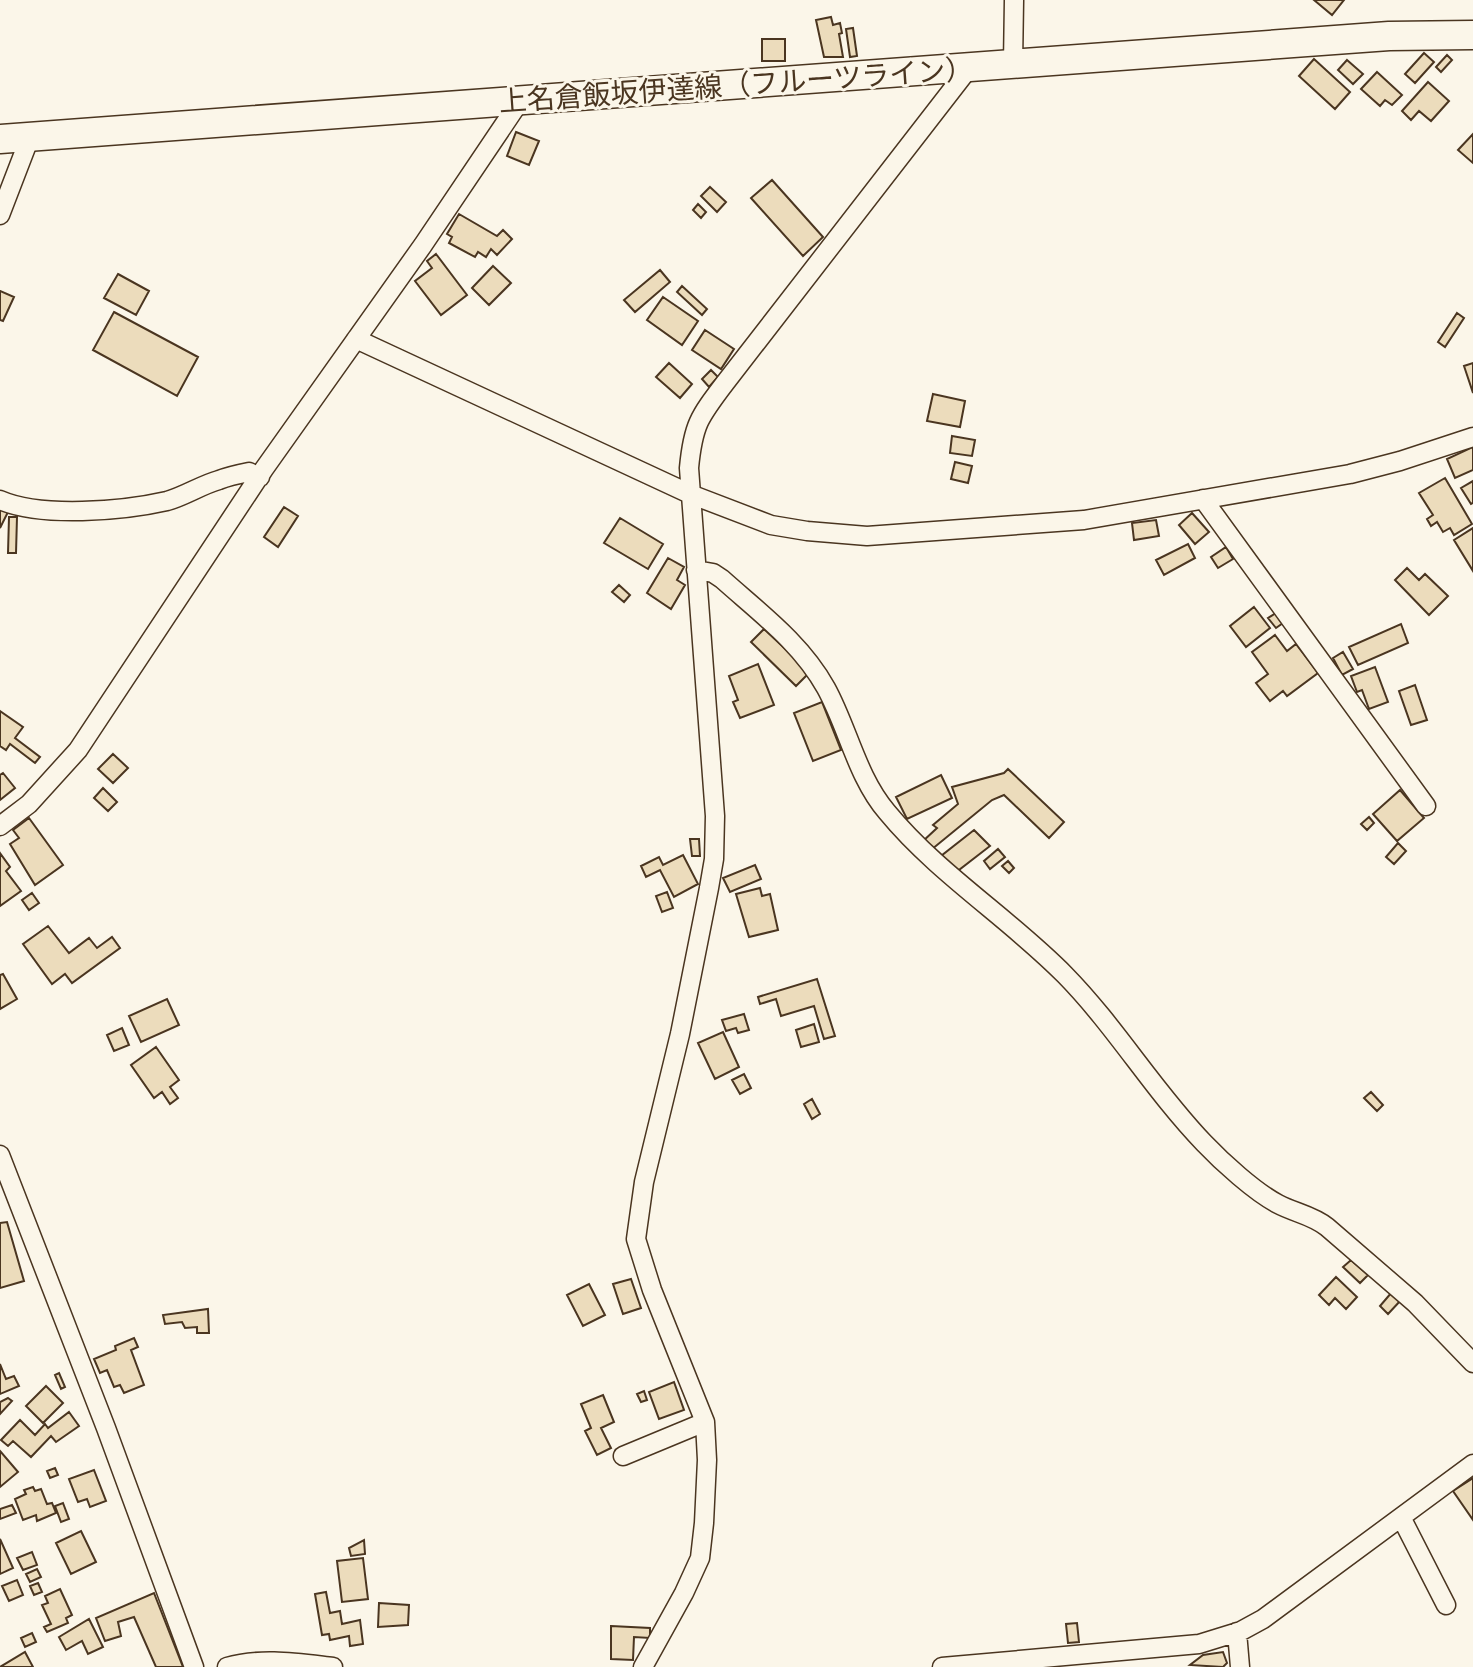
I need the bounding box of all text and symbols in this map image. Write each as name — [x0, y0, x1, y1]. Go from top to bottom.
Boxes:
street label: 上名倉飯坂伊達線（フルーツライン） — [498, 51, 974, 119]

